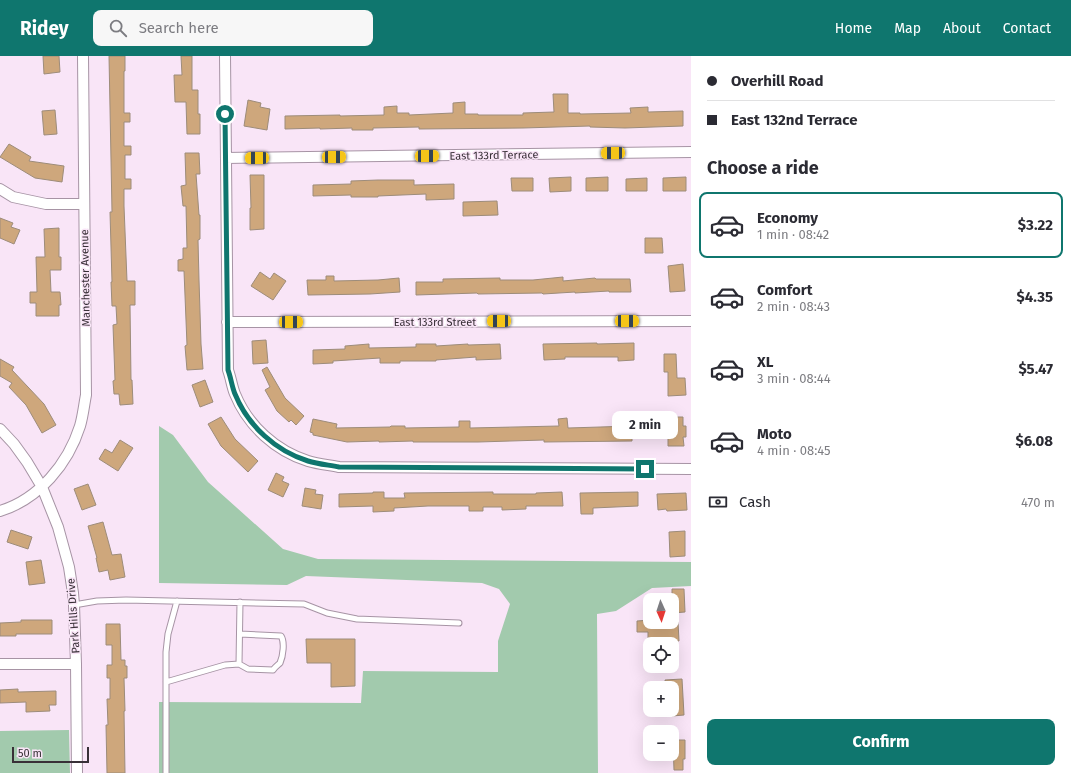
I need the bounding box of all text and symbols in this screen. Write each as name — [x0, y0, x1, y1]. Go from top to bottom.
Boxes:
search box — [93, 10, 373, 46]
text: Ridey — [20, 17, 69, 40]
icon: search — [107, 17, 129, 39]
text: Search here — [139, 19, 219, 37]
text: Home — [835, 20, 872, 37]
text: Map — [894, 20, 921, 37]
text: About — [943, 20, 981, 37]
text: Contact — [1003, 20, 1051, 37]
text: Overhill Road — [731, 72, 823, 90]
route start — [216, 105, 234, 123]
text: East 132nd Terrace — [731, 111, 857, 129]
car — [601, 147, 625, 159]
street label: East 133rd Terrace — [449, 148, 539, 163]
car — [415, 150, 439, 162]
car — [322, 151, 346, 163]
car — [245, 152, 269, 164]
text: Choose a ride — [707, 157, 819, 179]
icon: car — [709, 207, 745, 243]
text: Economy — [757, 209, 818, 227]
text: $3.22 — [1018, 216, 1053, 234]
text: 1 min · 08:42 — [757, 227, 829, 242]
street label: Manchester Avenue — [78, 229, 93, 327]
icon: car — [709, 279, 745, 315]
text: Comfort — [757, 281, 813, 299]
text: $4.35 — [1017, 288, 1053, 306]
text: 2 min · 08:43 — [757, 299, 830, 314]
car — [487, 315, 511, 327]
car — [615, 315, 639, 327]
car — [279, 316, 303, 328]
street label: East 133rd Street — [394, 316, 476, 329]
icon: car — [709, 351, 745, 387]
text: XL — [757, 353, 773, 371]
text: $5.47 — [1018, 360, 1053, 378]
text: 3 min · 08:44 — [757, 371, 831, 386]
callout: 2 min — [612, 411, 678, 439]
text: 2 min — [629, 417, 661, 432]
icon: car — [709, 423, 745, 459]
text: Moto — [757, 425, 792, 443]
text: $6.08 — [1015, 432, 1053, 450]
text: 4 min · 08:45 — [757, 443, 831, 458]
route end — [636, 460, 654, 478]
icon: cash — [707, 491, 729, 513]
text: Cash — [739, 493, 771, 511]
text: 470 m — [1021, 495, 1055, 510]
street label: Park Hills Drive — [64, 578, 83, 654]
north arrow — [643, 593, 679, 629]
map controls — [643, 593, 679, 761]
button: locate — [643, 637, 679, 673]
button: + — [643, 681, 679, 717]
button: Confirm — [707, 719, 1055, 765]
button: − — [643, 725, 679, 761]
scale bar — [12, 745, 89, 764]
text: 50 m — [18, 747, 42, 760]

